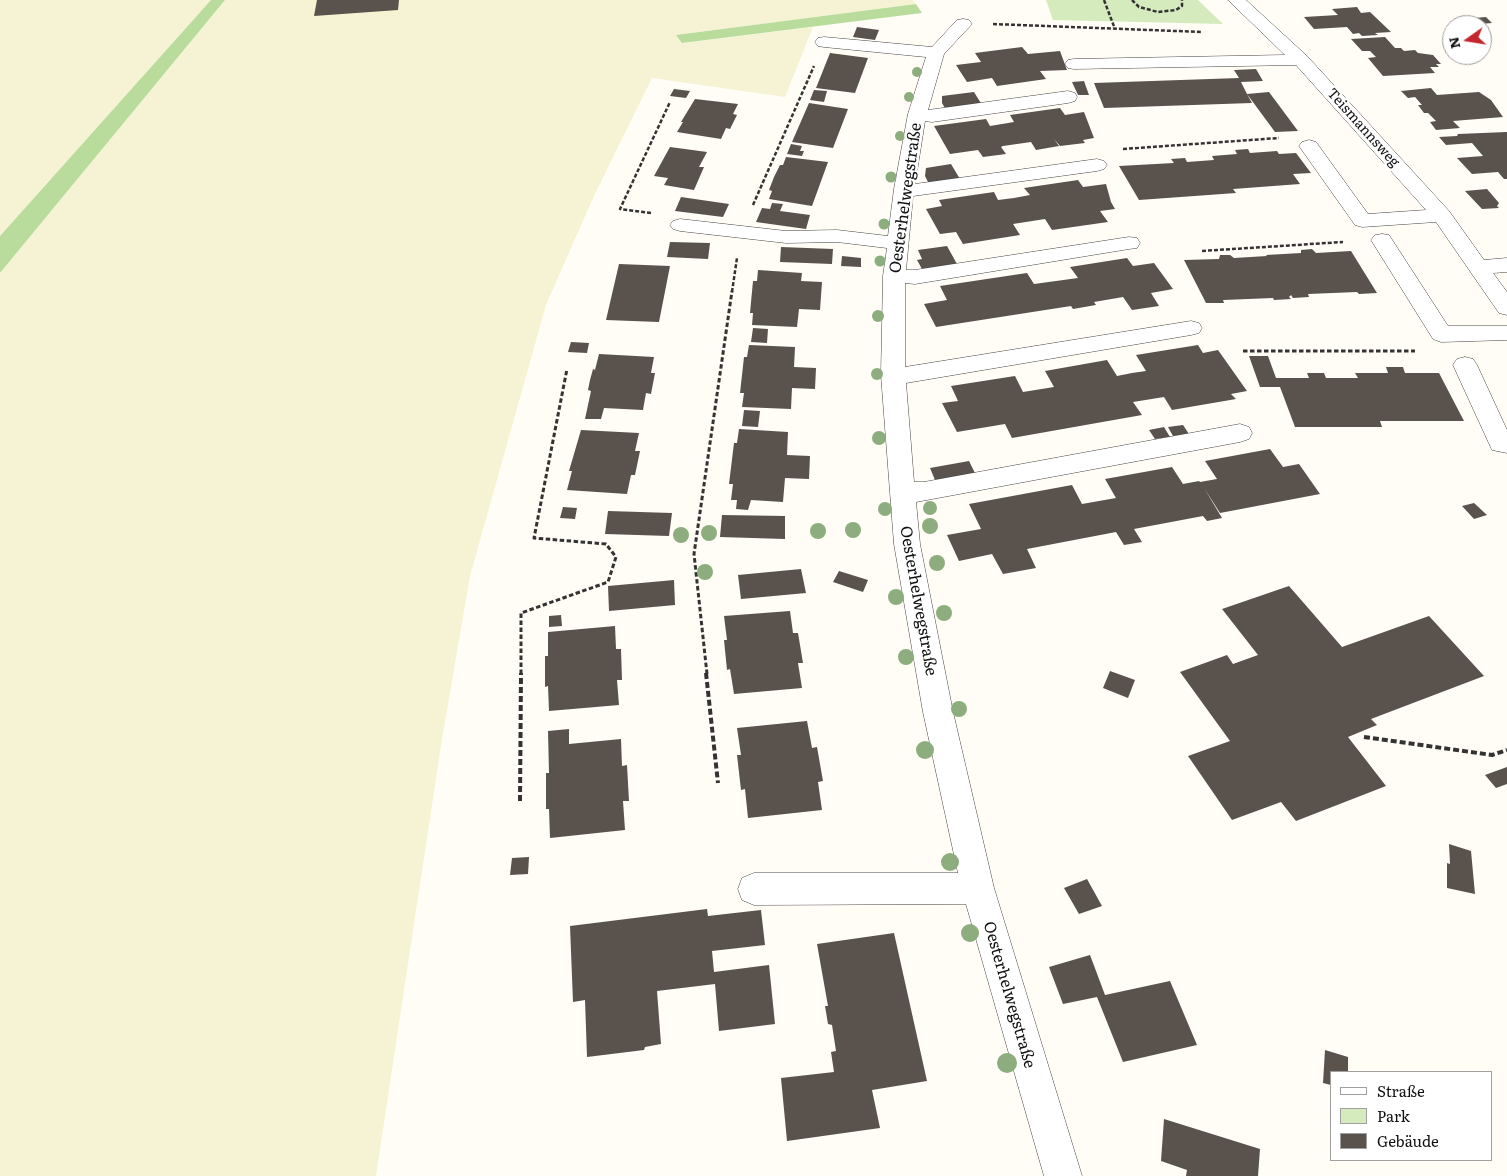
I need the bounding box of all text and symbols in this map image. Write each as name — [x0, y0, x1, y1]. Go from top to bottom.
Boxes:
north arrow — [1442, 15, 1492, 65]
text: N — [1442, 35, 1464, 51]
street label: Teismannsweg — [1323, 85, 1403, 171]
street label: Oesterhelwegstraße — [886, 122, 926, 274]
street label: Oesterhelwegstraße — [895, 525, 941, 677]
street label: Oesterhelwegstraße — [979, 919, 1039, 1071]
legend — [1330, 1071, 1492, 1161]
text: Straße — [1377, 1079, 1425, 1102]
text: Park — [1377, 1104, 1410, 1127]
text: Gebäude — [1377, 1129, 1439, 1152]

